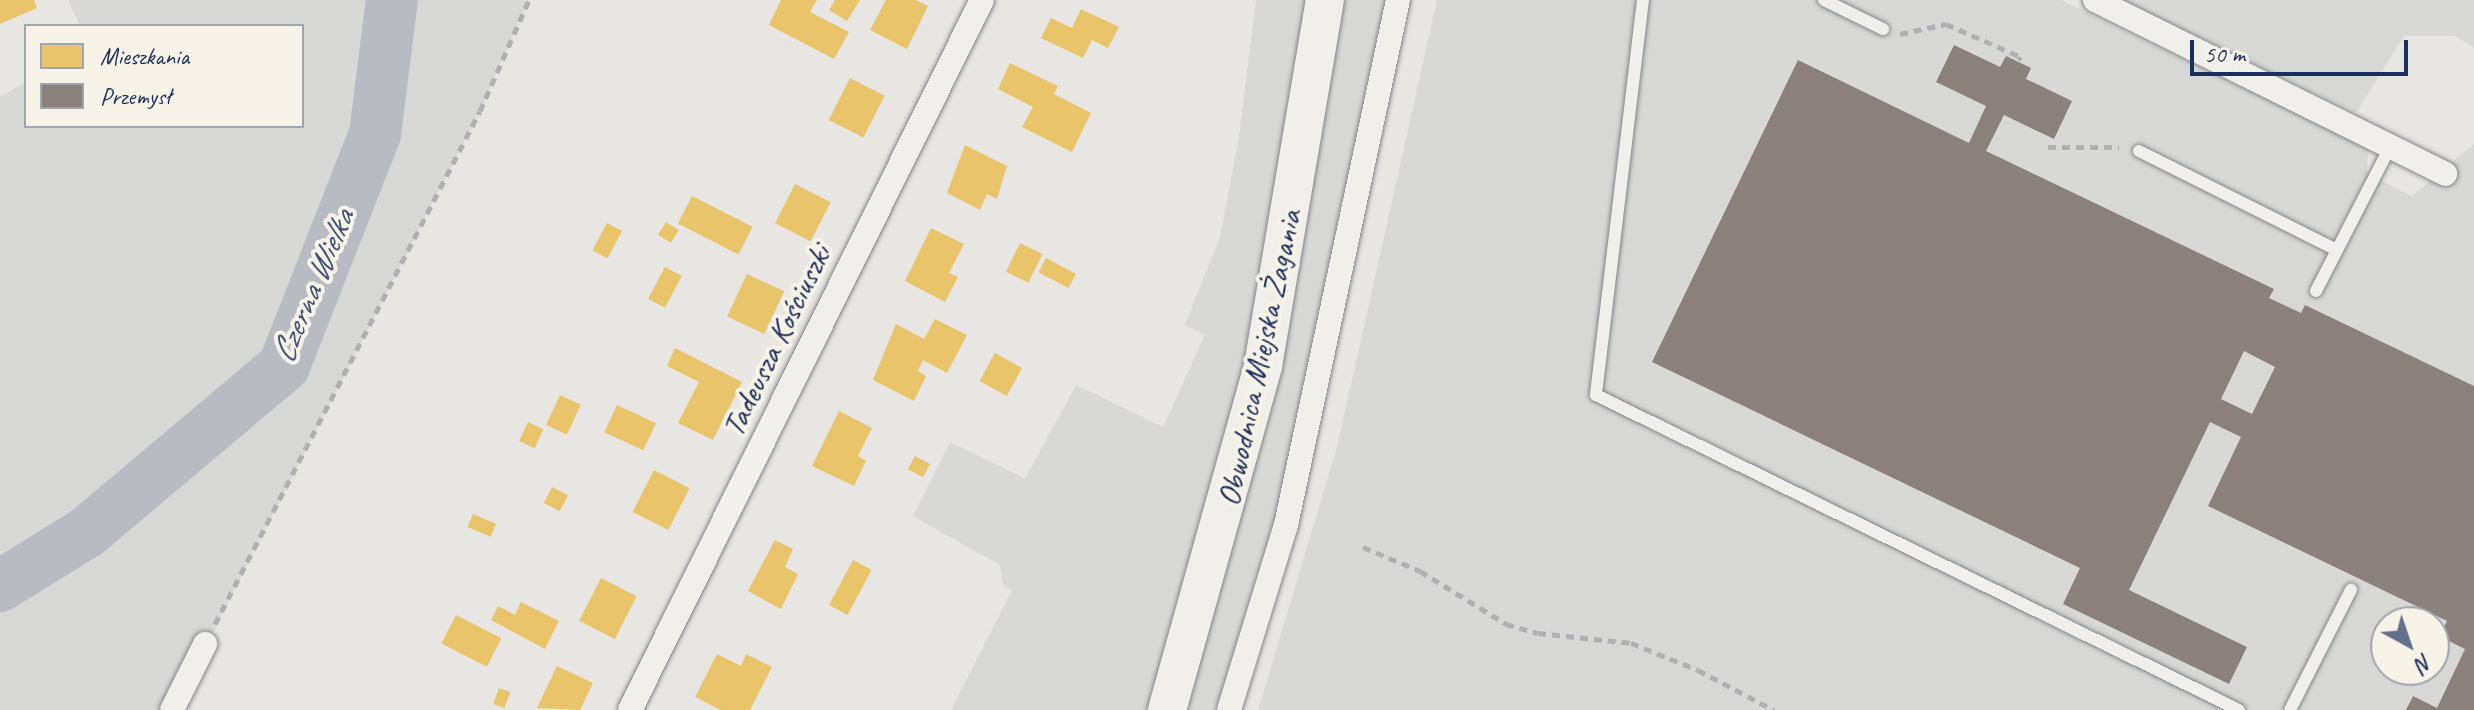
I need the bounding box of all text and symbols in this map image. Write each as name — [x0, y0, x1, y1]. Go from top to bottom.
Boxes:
legend — [24, 24, 304, 128]
scale bar — [2194, 24, 2412, 74]
text: 50 m — [2204, 39, 2245, 69]
text: Mieszkania — [100, 41, 189, 71]
text: Przemysł — [100, 81, 170, 111]
water label: Czerna Wielka — [261, 203, 363, 369]
street label: Obwodnica Miejska Żagania — [1210, 206, 1310, 510]
street label: Tadeusza Kościuszki — [714, 239, 840, 443]
north arrow — [2370, 606, 2450, 686]
text: N — [2410, 648, 2438, 678]

